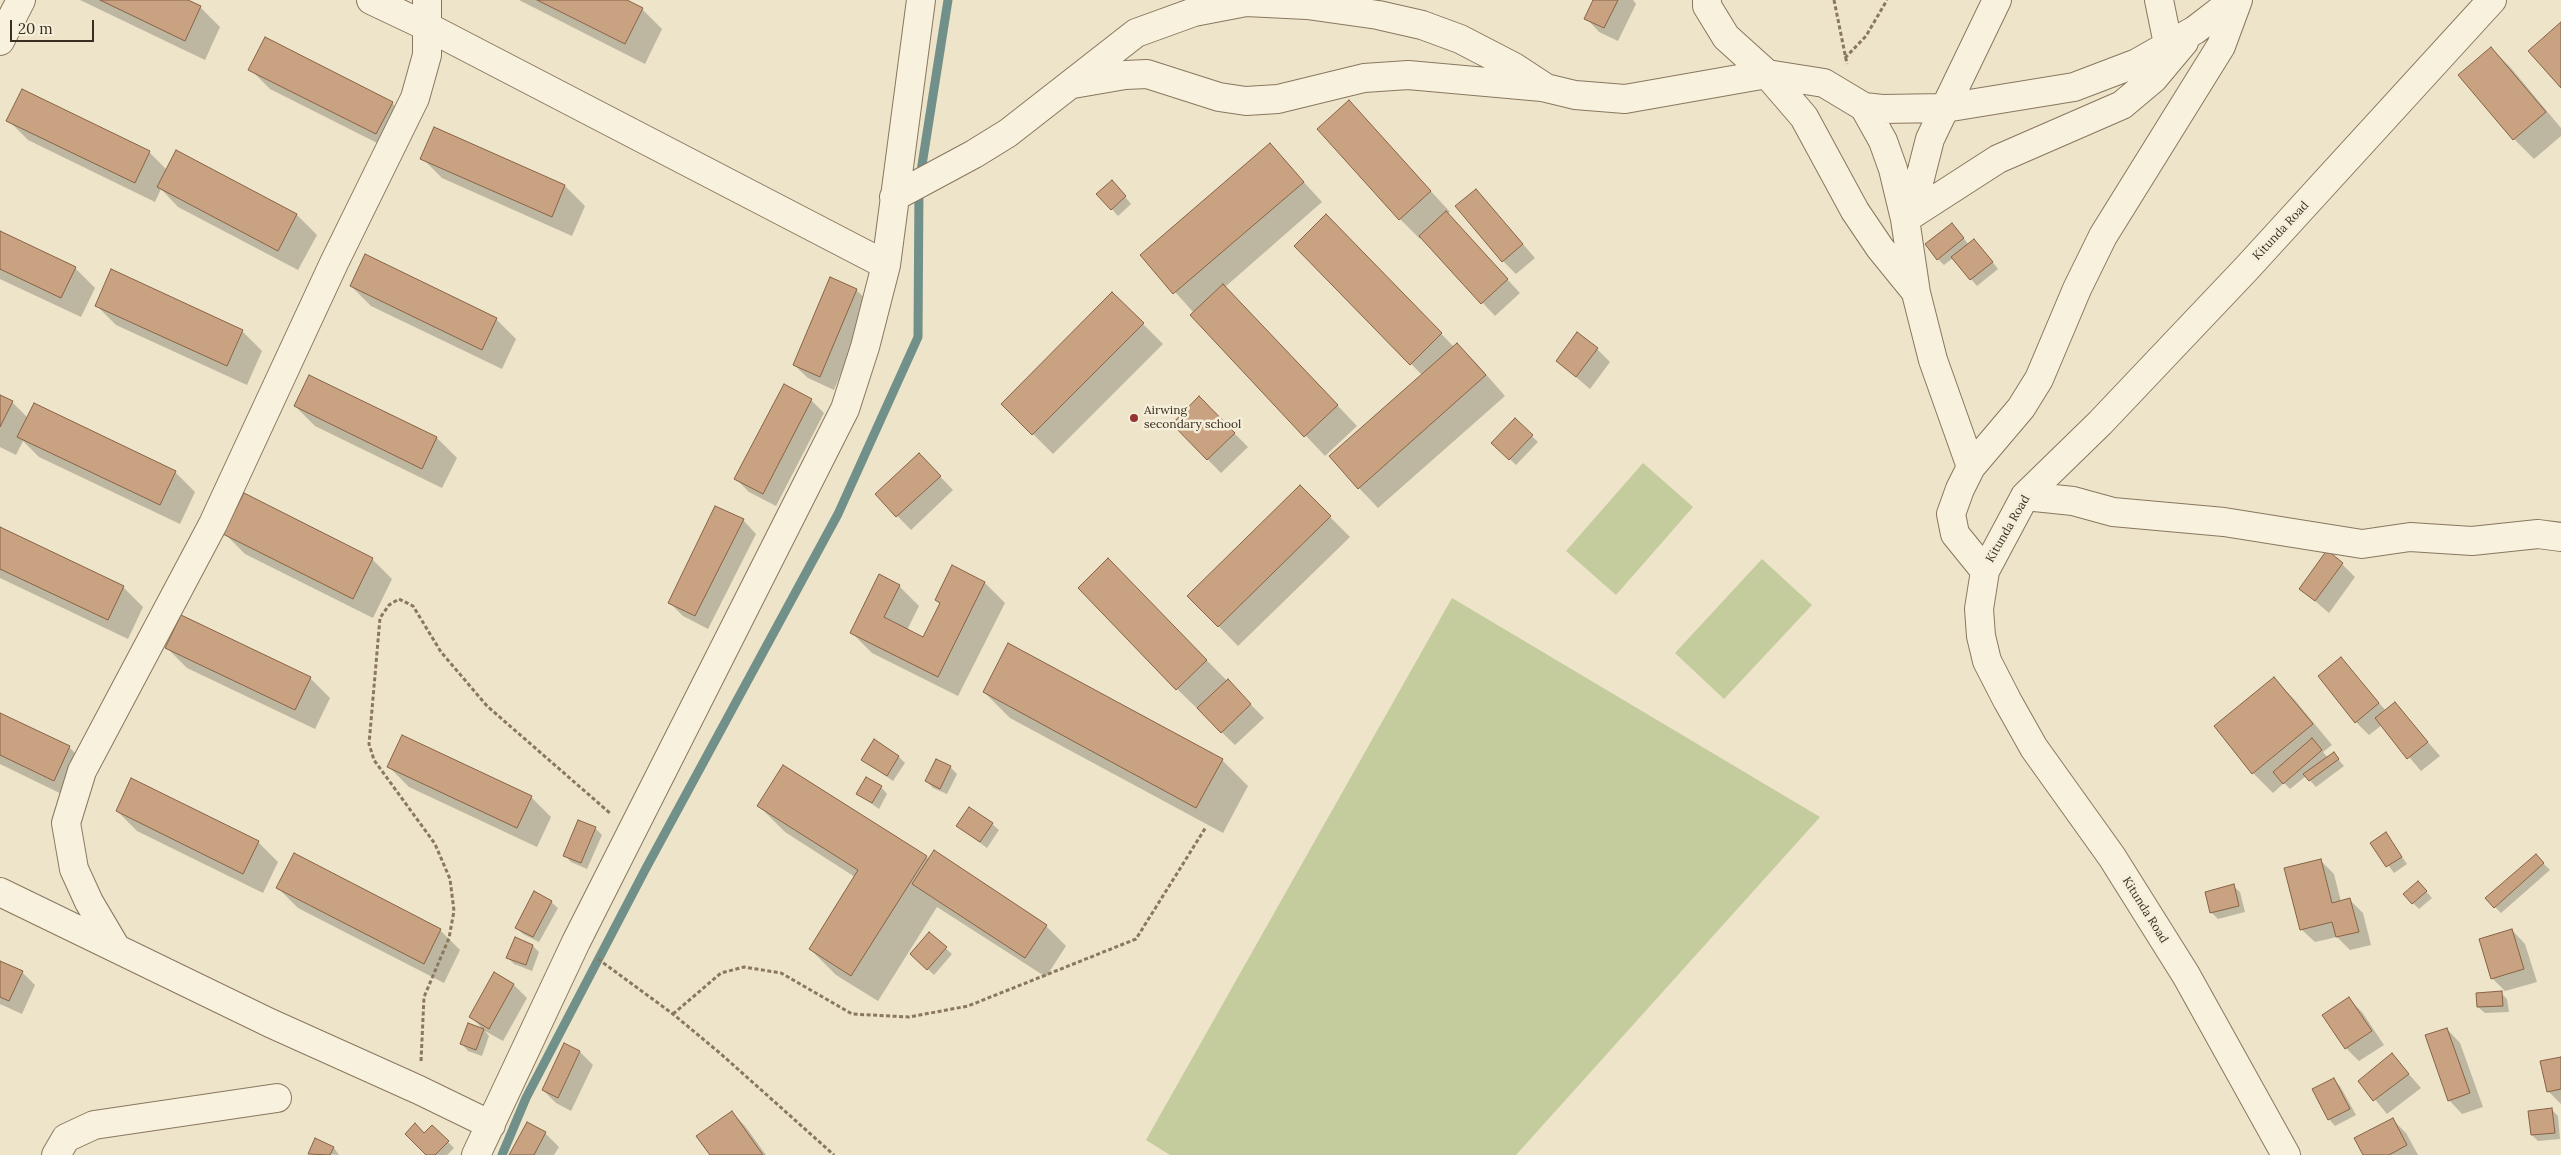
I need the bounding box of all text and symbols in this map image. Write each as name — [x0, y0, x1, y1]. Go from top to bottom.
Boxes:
scale bar — [12, 10, 96, 42]
text: 20 m — [18, 19, 53, 38]
street label: Kitunda Road — [2250, 199, 2312, 263]
place label: Airwing secondary school — [1144, 404, 1241, 432]
marker: Airwing secondary school — [1128, 412, 1140, 424]
street label: Kitunda Road — [1983, 493, 2033, 565]
street label: Kitunda Road — [2119, 874, 2171, 946]

